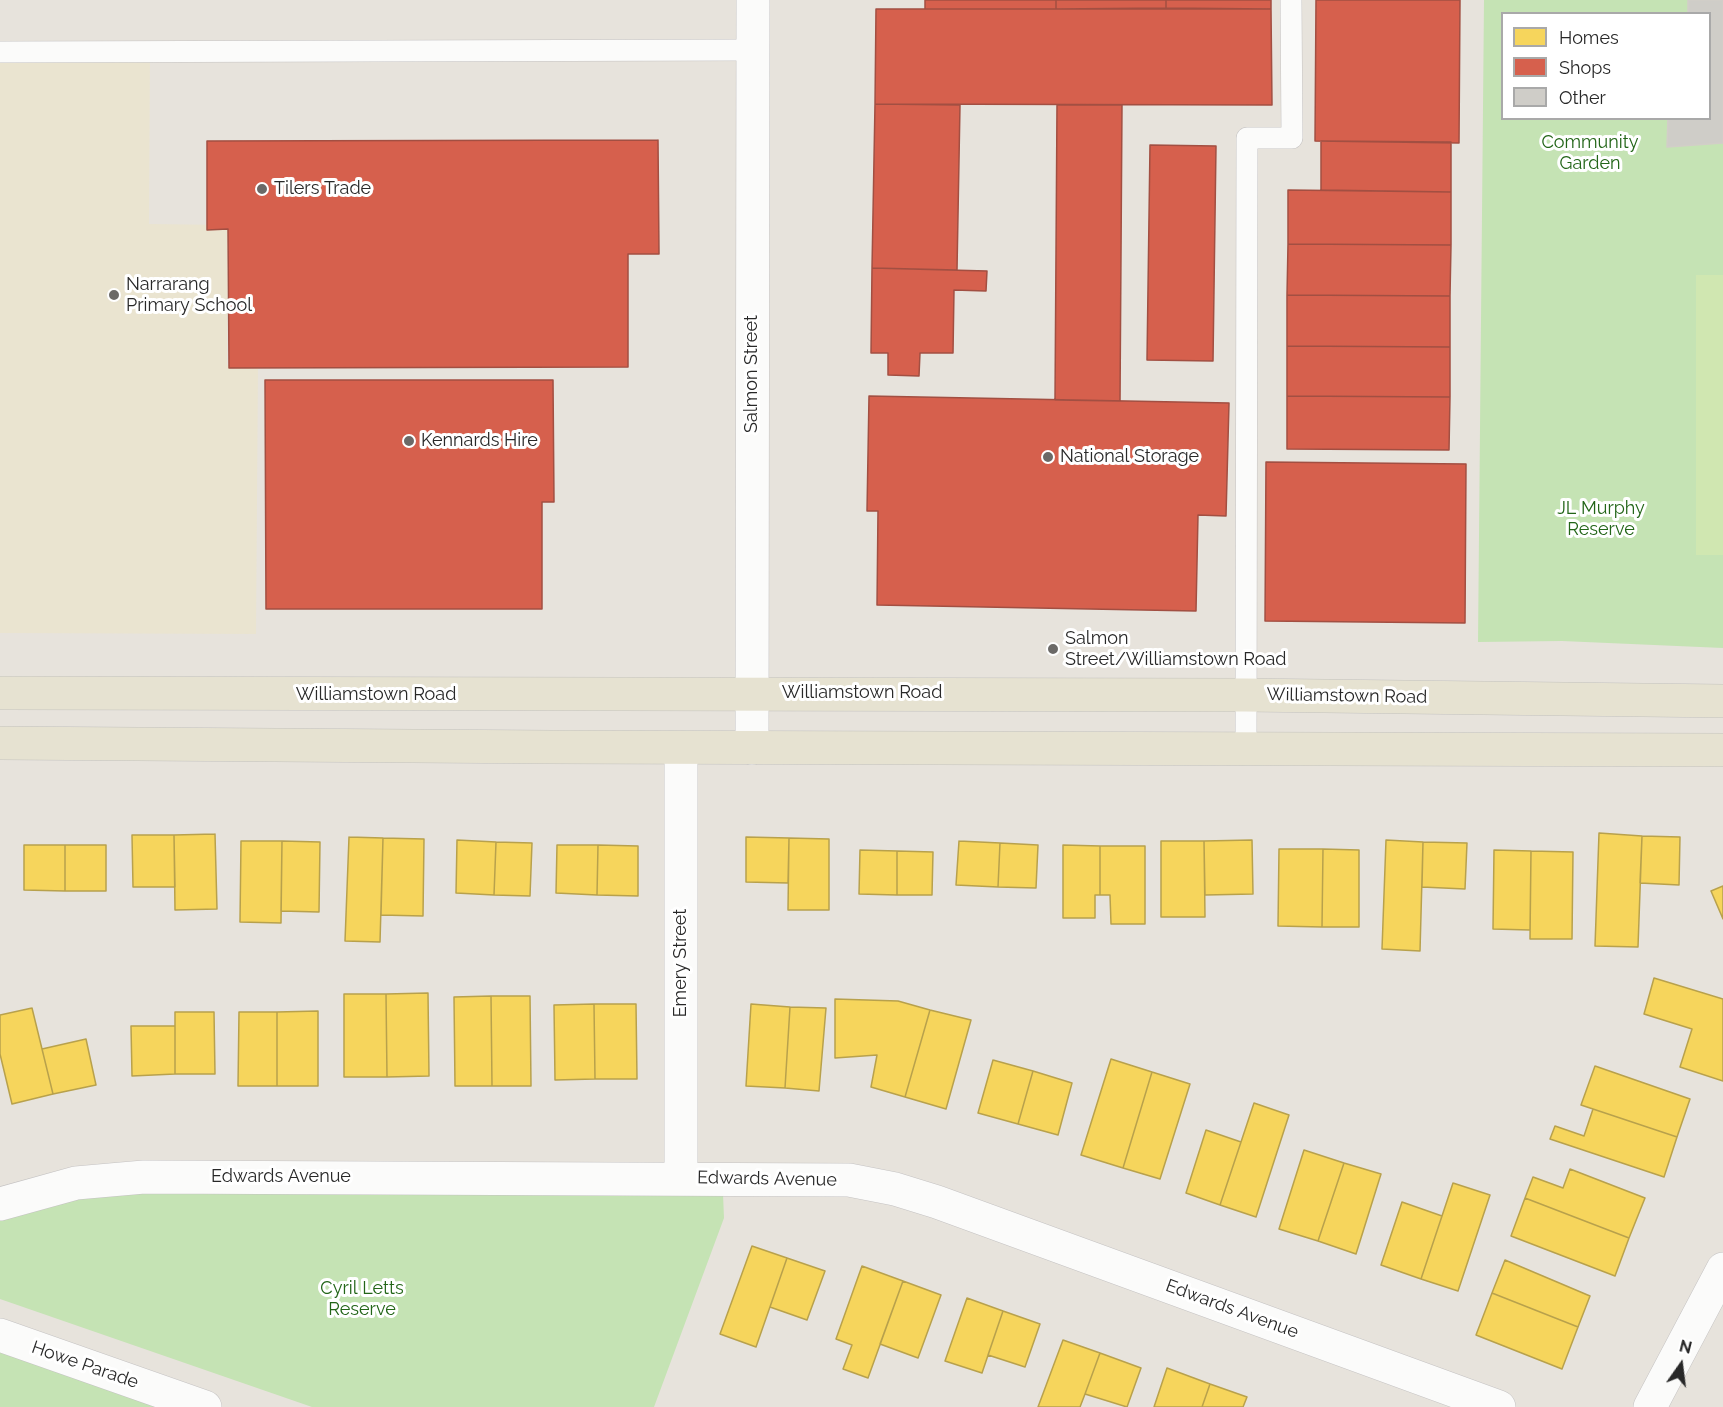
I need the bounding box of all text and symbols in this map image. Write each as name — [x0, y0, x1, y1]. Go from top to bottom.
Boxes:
legend — [1501, 12, 1711, 120]
text: Homes — [1559, 27, 1619, 48]
text: Shops — [1559, 57, 1611, 78]
text: Other — [1559, 87, 1606, 108]
park label: Community Garden — [1541, 132, 1639, 174]
place label: Tilers Trade — [274, 178, 371, 200]
marker: Tilers Trade — [255, 182, 269, 196]
place label: Narrarang Primary School — [126, 274, 252, 316]
marker: Narrarang Primary School — [107, 288, 121, 302]
street label: Salmon Street — [741, 315, 763, 433]
place label: Kennards Hire — [421, 430, 538, 452]
marker: Kennards Hire — [402, 434, 416, 448]
place label: National Storage — [1060, 446, 1199, 468]
marker: National Storage — [1041, 450, 1055, 464]
park label: JL Murphy Reserve — [1557, 498, 1645, 540]
place label: Salmon Street/Williamstown Road — [1065, 628, 1286, 670]
marker: Salmon Street/Williamstown Road — [1046, 642, 1060, 656]
street label: Williamstown Road — [782, 682, 942, 704]
street label: Williamstown Road — [296, 684, 456, 706]
street label: Williamstown Road — [1266, 684, 1428, 708]
street label: Emery Street — [670, 909, 692, 1017]
street label: Edwards Avenue — [211, 1166, 351, 1188]
street label: Edwards Avenue — [697, 1167, 837, 1191]
street label: Edwards Avenue — [1163, 1275, 1301, 1343]
park label: Cyril Letts Reserve — [320, 1278, 404, 1320]
north arrow — [1651, 1335, 1711, 1395]
text: N — [1677, 1336, 1694, 1358]
street label: Howe Parade — [29, 1337, 141, 1393]

